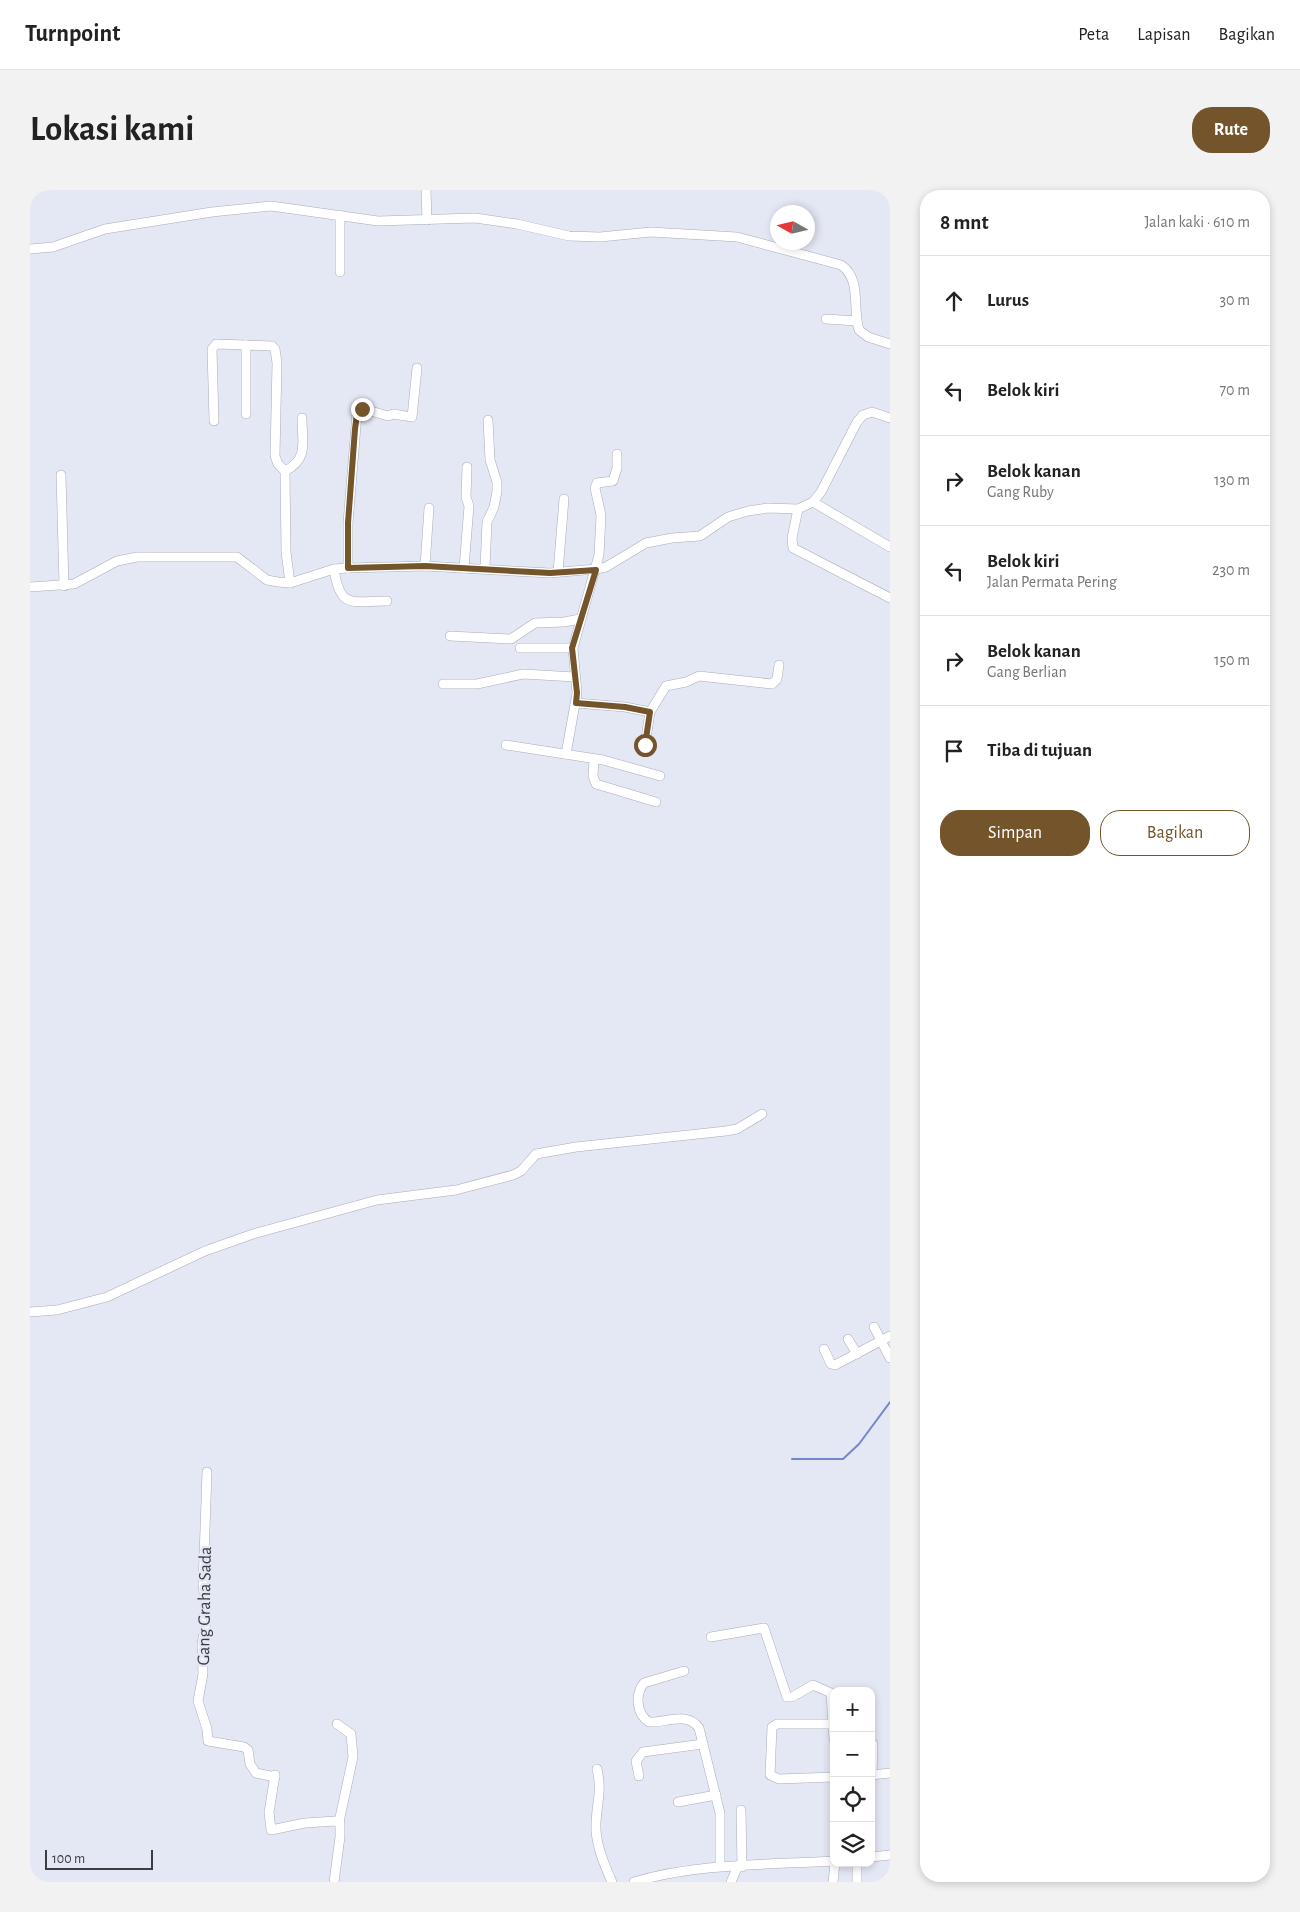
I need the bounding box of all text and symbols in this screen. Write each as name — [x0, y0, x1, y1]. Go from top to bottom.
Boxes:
text: Turnpoint — [25, 22, 120, 46]
text: Peta — [1078, 26, 1109, 44]
text: Lapisan — [1137, 26, 1191, 44]
text: Bagikan — [1219, 26, 1275, 44]
button: Rute — [1192, 107, 1270, 153]
text: Lokasi kami — [30, 112, 194, 147]
north arrow — [770, 205, 815, 250]
text: 8 mnt — [940, 212, 989, 233]
text: Jalan kaki · 610 m — [1144, 214, 1250, 230]
icon: ahead — [940, 287, 968, 315]
text: Lurus — [987, 291, 1029, 310]
text: 30 m — [1220, 292, 1250, 308]
icon: left — [940, 377, 968, 405]
text: Belok kiri — [987, 381, 1059, 400]
text: 70 m — [1219, 382, 1250, 398]
route end — [351, 398, 374, 421]
text: Belok kanan — [987, 462, 1081, 481]
icon: right — [940, 467, 968, 495]
text: 130 m — [1214, 472, 1250, 488]
text: Gang Ruby — [987, 484, 1054, 500]
text: Belok kiri — [987, 552, 1059, 571]
icon: left — [940, 557, 968, 585]
text: 230 m — [1212, 562, 1250, 578]
text: Jalan Permata Pering — [987, 574, 1117, 590]
text: Belok kanan — [987, 642, 1081, 661]
icon: right — [940, 647, 968, 675]
text: 150 m — [1214, 652, 1250, 668]
text: Gang Berlian — [987, 664, 1067, 680]
route start — [634, 734, 657, 757]
icon: arrive — [940, 737, 968, 765]
text: Tiba di tujuan — [987, 741, 1092, 760]
button: Simpan — [940, 810, 1090, 856]
button: Bagikan — [1100, 810, 1250, 856]
street label: Gang Graha Sada — [195, 1546, 215, 1666]
map controls — [830, 1687, 875, 1867]
button: + — [830, 1687, 875, 1732]
button: − — [830, 1732, 875, 1777]
button: locate — [830, 1777, 875, 1822]
button: layers — [830, 1822, 875, 1867]
scale bar — [45, 1847, 152, 1870]
text: 100 m — [52, 1852, 85, 1866]

